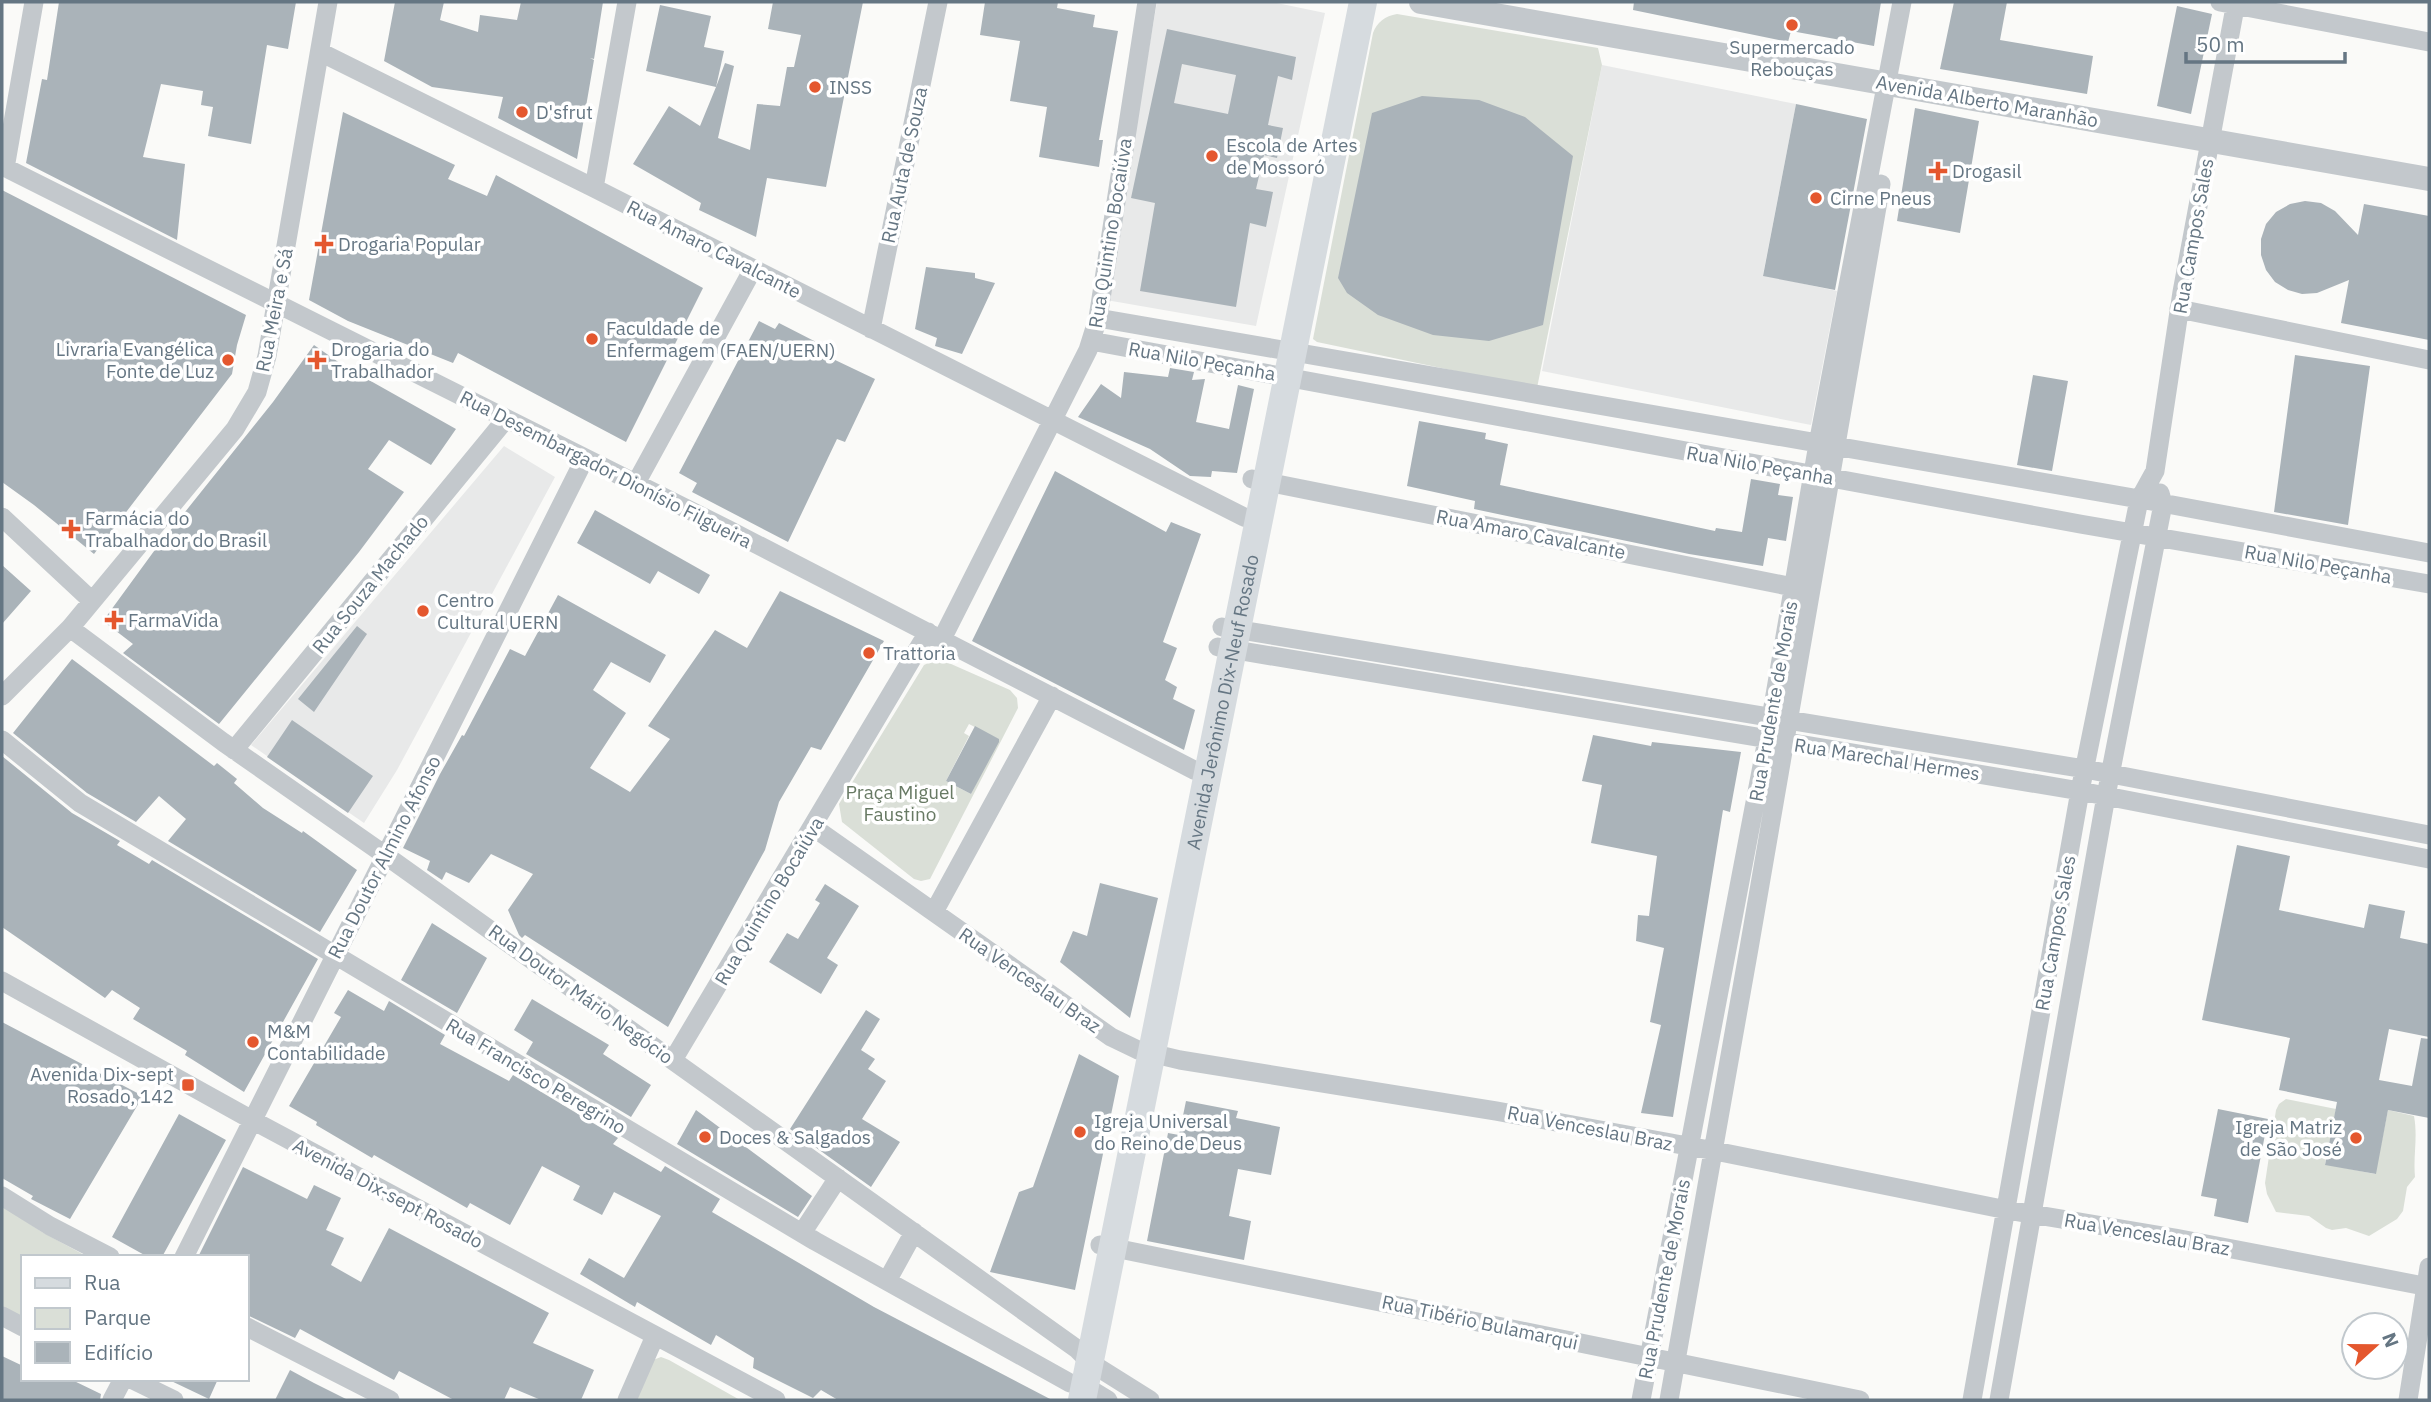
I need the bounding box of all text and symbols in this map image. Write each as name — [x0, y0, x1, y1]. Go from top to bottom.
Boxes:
marker: Supermercado Rebouças — [1784, 17, 1800, 33]
scale bar — [2186, 21, 2345, 65]
text: 50 m — [2196, 30, 2245, 58]
place label: Supermercado Rebouças — [1729, 35, 1855, 81]
street label: Avenida Alberto Maranhão — [1874, 70, 2100, 132]
place label: INSS — [829, 75, 872, 99]
marker: INSS — [807, 79, 823, 95]
street label: Rua Auta de Souza — [876, 85, 932, 245]
place label: D'sfrut — [536, 100, 593, 124]
marker: D'sfrut — [514, 104, 530, 120]
place label: Escola de Artes de Mossoró — [1226, 133, 1358, 179]
street label: Rua Quintino Bocaiúva — [1083, 136, 1137, 330]
marker: Escola de Artes de Mossoró — [1204, 148, 1220, 164]
street label: Rua Campos Sales — [2168, 156, 2218, 316]
place label: Drogasil — [1952, 159, 2022, 183]
marker: Drogasil — [1930, 163, 1946, 179]
place label: Cirne Pneus — [1830, 186, 1932, 210]
marker: Cirne Pneus — [1808, 190, 1824, 206]
street label: Rua Amaro Cavalcante — [623, 195, 805, 303]
place label: Drogaria Popular — [338, 232, 481, 256]
marker: Drogaria Popular — [316, 236, 332, 252]
street label: Rua Meira e Sá — [250, 246, 298, 374]
place label: Faculdade de Enfermagem (FAEN/UERN) — [606, 316, 836, 362]
marker: Faculdade de Enfermagem (FAEN/UERN) — [584, 331, 600, 347]
street label: Rua Nilo Peçanha — [1127, 336, 1277, 386]
place label: Livraria Evangélica Fonte de Luz — [56, 337, 214, 383]
place label: Drogaria do Trabalhador — [331, 337, 434, 383]
marker: Livraria Evangélica Fonte de Luz — [220, 352, 236, 368]
marker: Drogaria do Trabalhador — [309, 352, 325, 368]
street label: Rua Desembargador Dionísio Filgueira — [456, 385, 756, 553]
street label: Rua Nilo Peçanha — [1685, 440, 1835, 490]
street label: Rua Amaro Cavalcante — [1434, 504, 1628, 564]
place label: Farmácia do Trabalhador do Brasil — [85, 506, 267, 552]
street label: Rua Souza Machado — [307, 510, 433, 658]
marker: Farmácia do Trabalhador do Brasil — [63, 521, 79, 537]
street label: Rua Nilo Peçanha — [2243, 539, 2393, 589]
street label: Avenida Jerônimo Dix-Neuf Rosado — [1181, 552, 1264, 852]
place label: Centro Cultural UERN — [437, 588, 558, 634]
street label: Rua Prudente de Morais — [1744, 599, 1802, 803]
marker: Centro Cultural UERN — [415, 603, 431, 619]
place label: FarmaVida — [128, 608, 219, 632]
marker: FarmaVida — [106, 612, 122, 628]
place label: Trattoria — [883, 641, 956, 665]
marker: Trattoria — [861, 645, 877, 661]
street label: Rua Marechal Hermes — [1792, 732, 1982, 786]
street label: Rua Doutor Almino Afonso — [322, 751, 446, 963]
park label: Praça Miguel Faustino — [845, 780, 955, 826]
street label: Rua Quintino Bocaiúva — [709, 812, 829, 990]
street label: Rua Campos Sales — [2030, 853, 2080, 1013]
street label: Rua Doutor Mário Negócio — [484, 919, 678, 1069]
street label: Rua Venceslau Braz — [954, 922, 1106, 1038]
street label: Rua Francisco Peregrino — [442, 1013, 630, 1139]
place label: M&M Contabilidade — [267, 1019, 385, 1065]
marker: M&M Contabilidade — [245, 1034, 261, 1050]
place label: Avenida Dix-sept Rosado, 142 — [30, 1062, 174, 1108]
marker: Avenida Dix-sept Rosado, 142 — [180, 1077, 196, 1093]
street label: Rua Venceslau Braz — [1505, 1100, 1675, 1156]
place label: Igreja Universal do Reino de Deus — [1094, 1109, 1242, 1155]
place label: Igreja Matriz de São José — [2235, 1115, 2342, 1161]
marker: Igreja Universal do Reino de Deus — [1072, 1124, 1088, 1140]
place label: Doces & Salgados — [719, 1125, 871, 1149]
marker: Doces & Salgados — [697, 1129, 713, 1145]
marker: Igreja Matriz de São José — [2348, 1130, 2364, 1146]
street label: Avenida Dix-sept Rosado — [289, 1133, 487, 1253]
street label: Rua Prudente de Morais — [1633, 1177, 1695, 1381]
street label: Rua Venceslau Braz — [2062, 1208, 2232, 1260]
legend — [21, 1255, 248, 1381]
text: Rua — [84, 1268, 121, 1296]
street label: Rua Tibério Bulamarqui — [1380, 1289, 1580, 1355]
text: Parque — [84, 1303, 151, 1331]
north arrow — [2340, 1311, 2410, 1381]
text: N — [2377, 1329, 2405, 1351]
text: Edifício — [84, 1338, 153, 1366]

